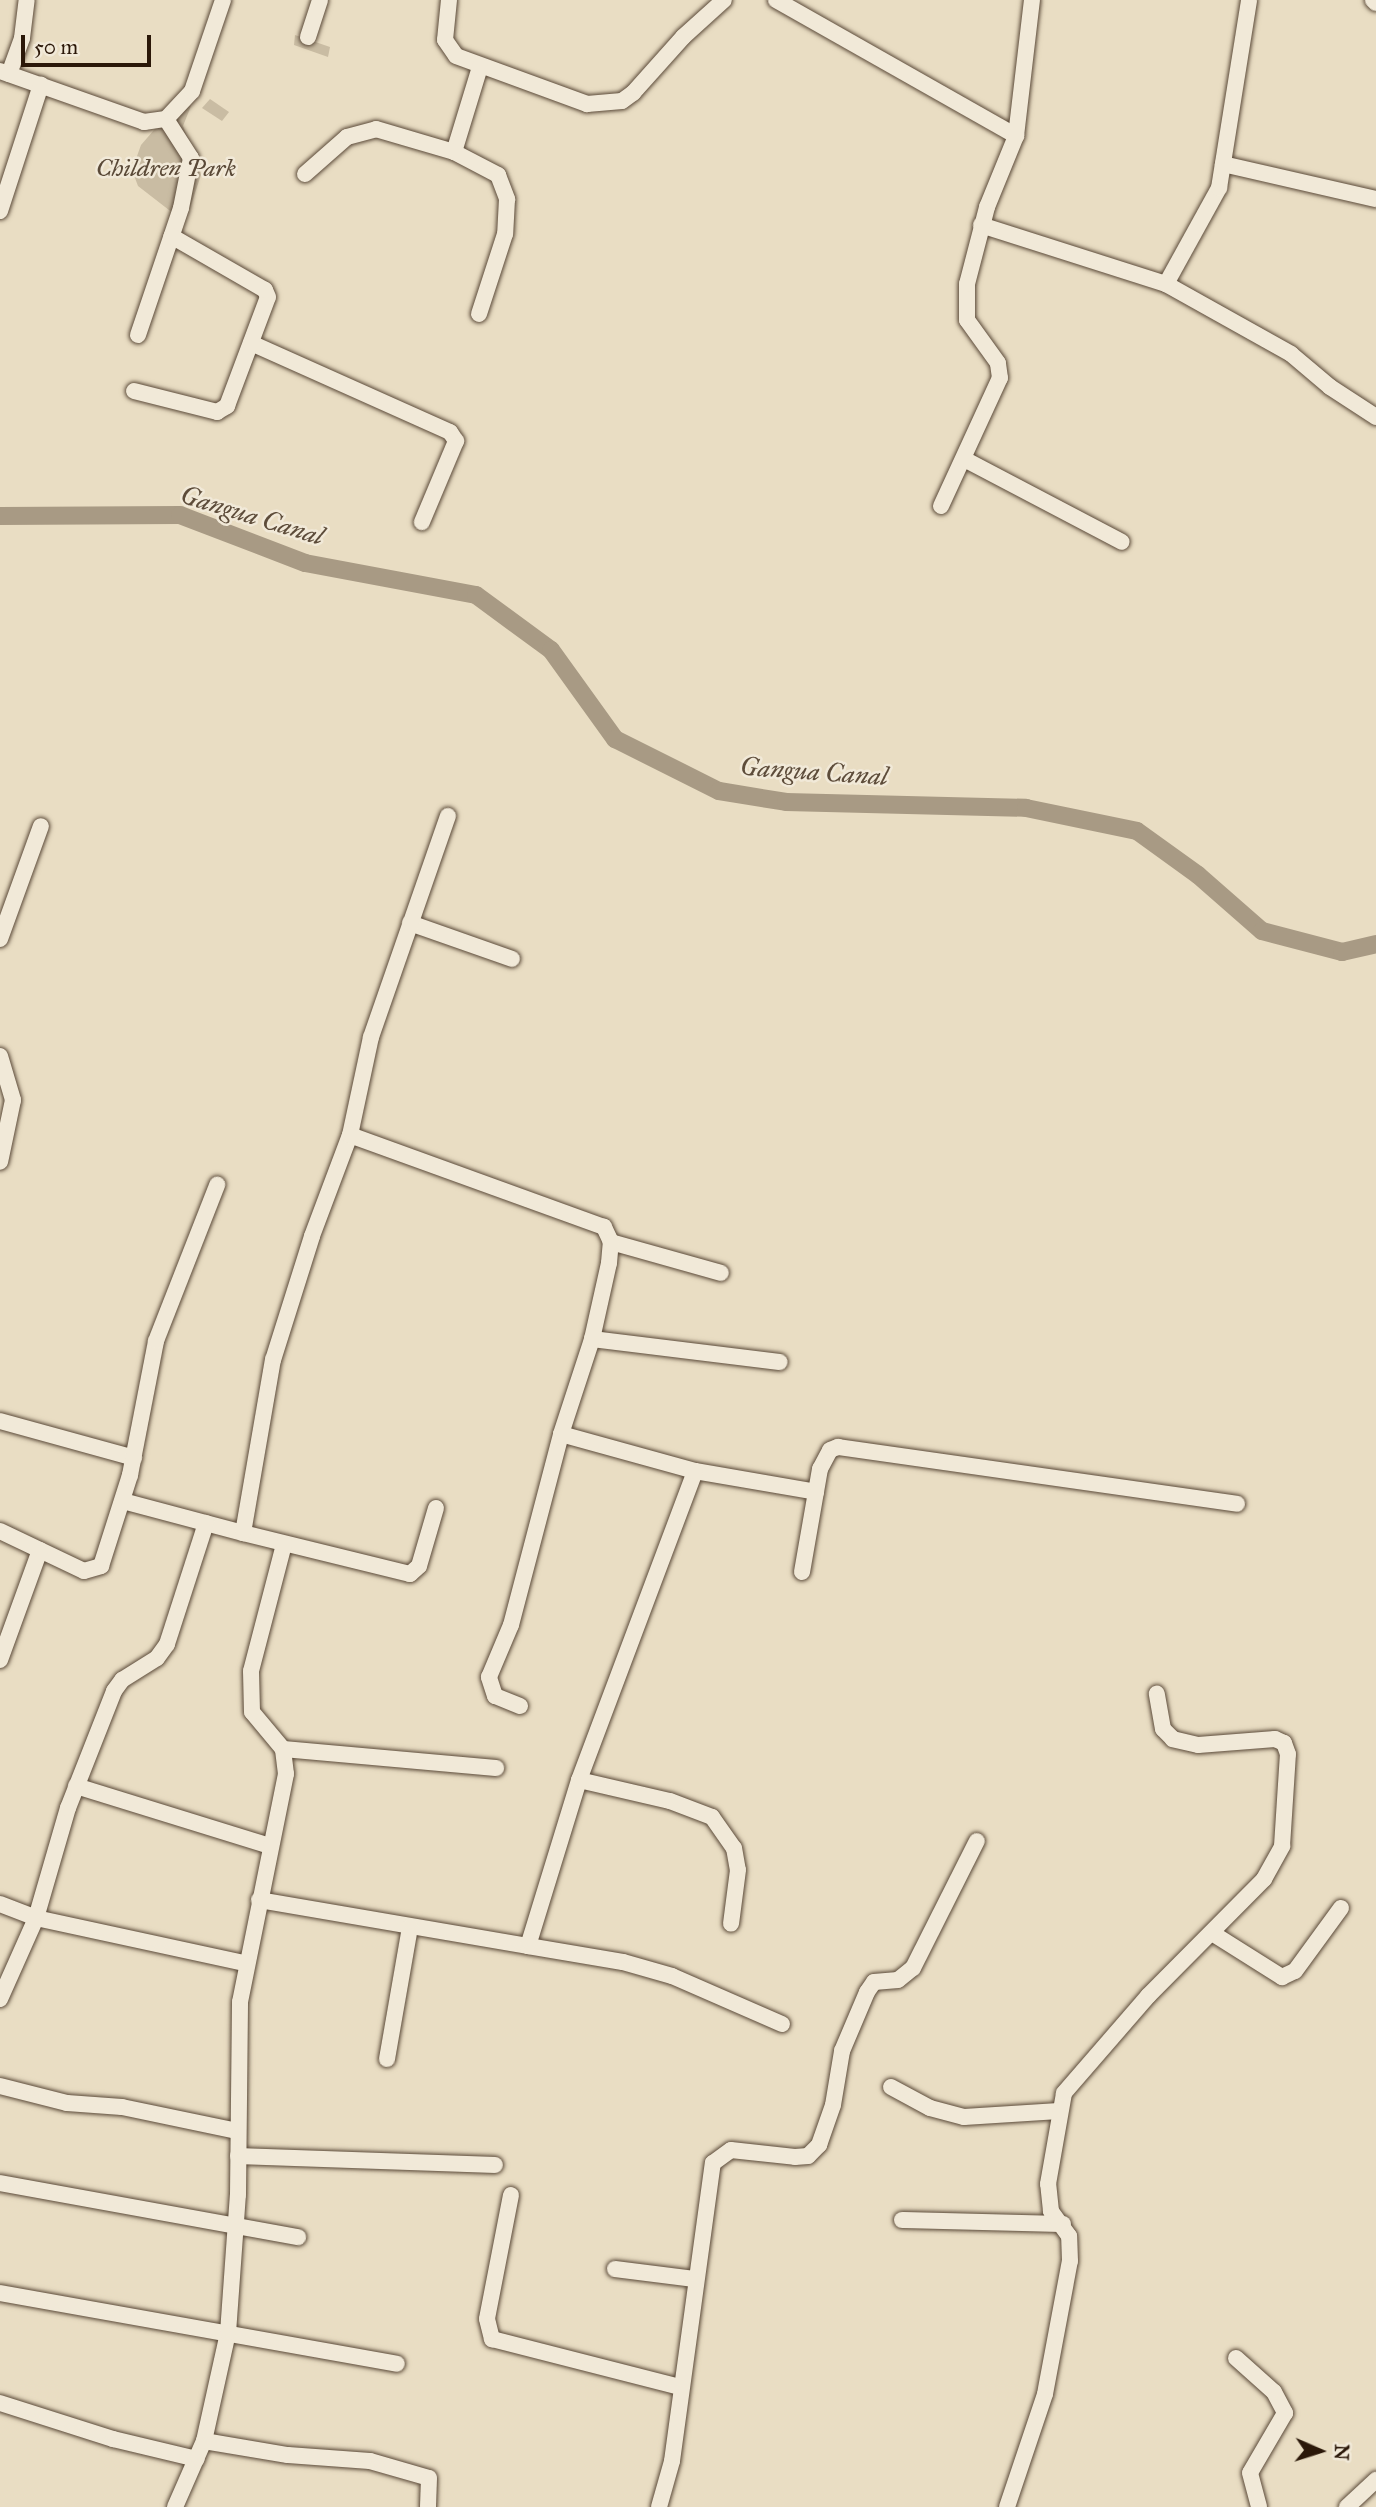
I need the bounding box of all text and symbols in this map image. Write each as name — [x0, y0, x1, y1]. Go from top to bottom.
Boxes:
scale bar — [24, 21, 154, 65]
text: 50 m — [34, 34, 78, 60]
park label: Children Park — [96, 155, 236, 183]
water label: Gangua Canal — [177, 479, 327, 553]
water label: Gangua Canal — [739, 751, 889, 793]
north arrow — [1285, 2416, 1355, 2486]
text: N — [1330, 2443, 1353, 2461]

